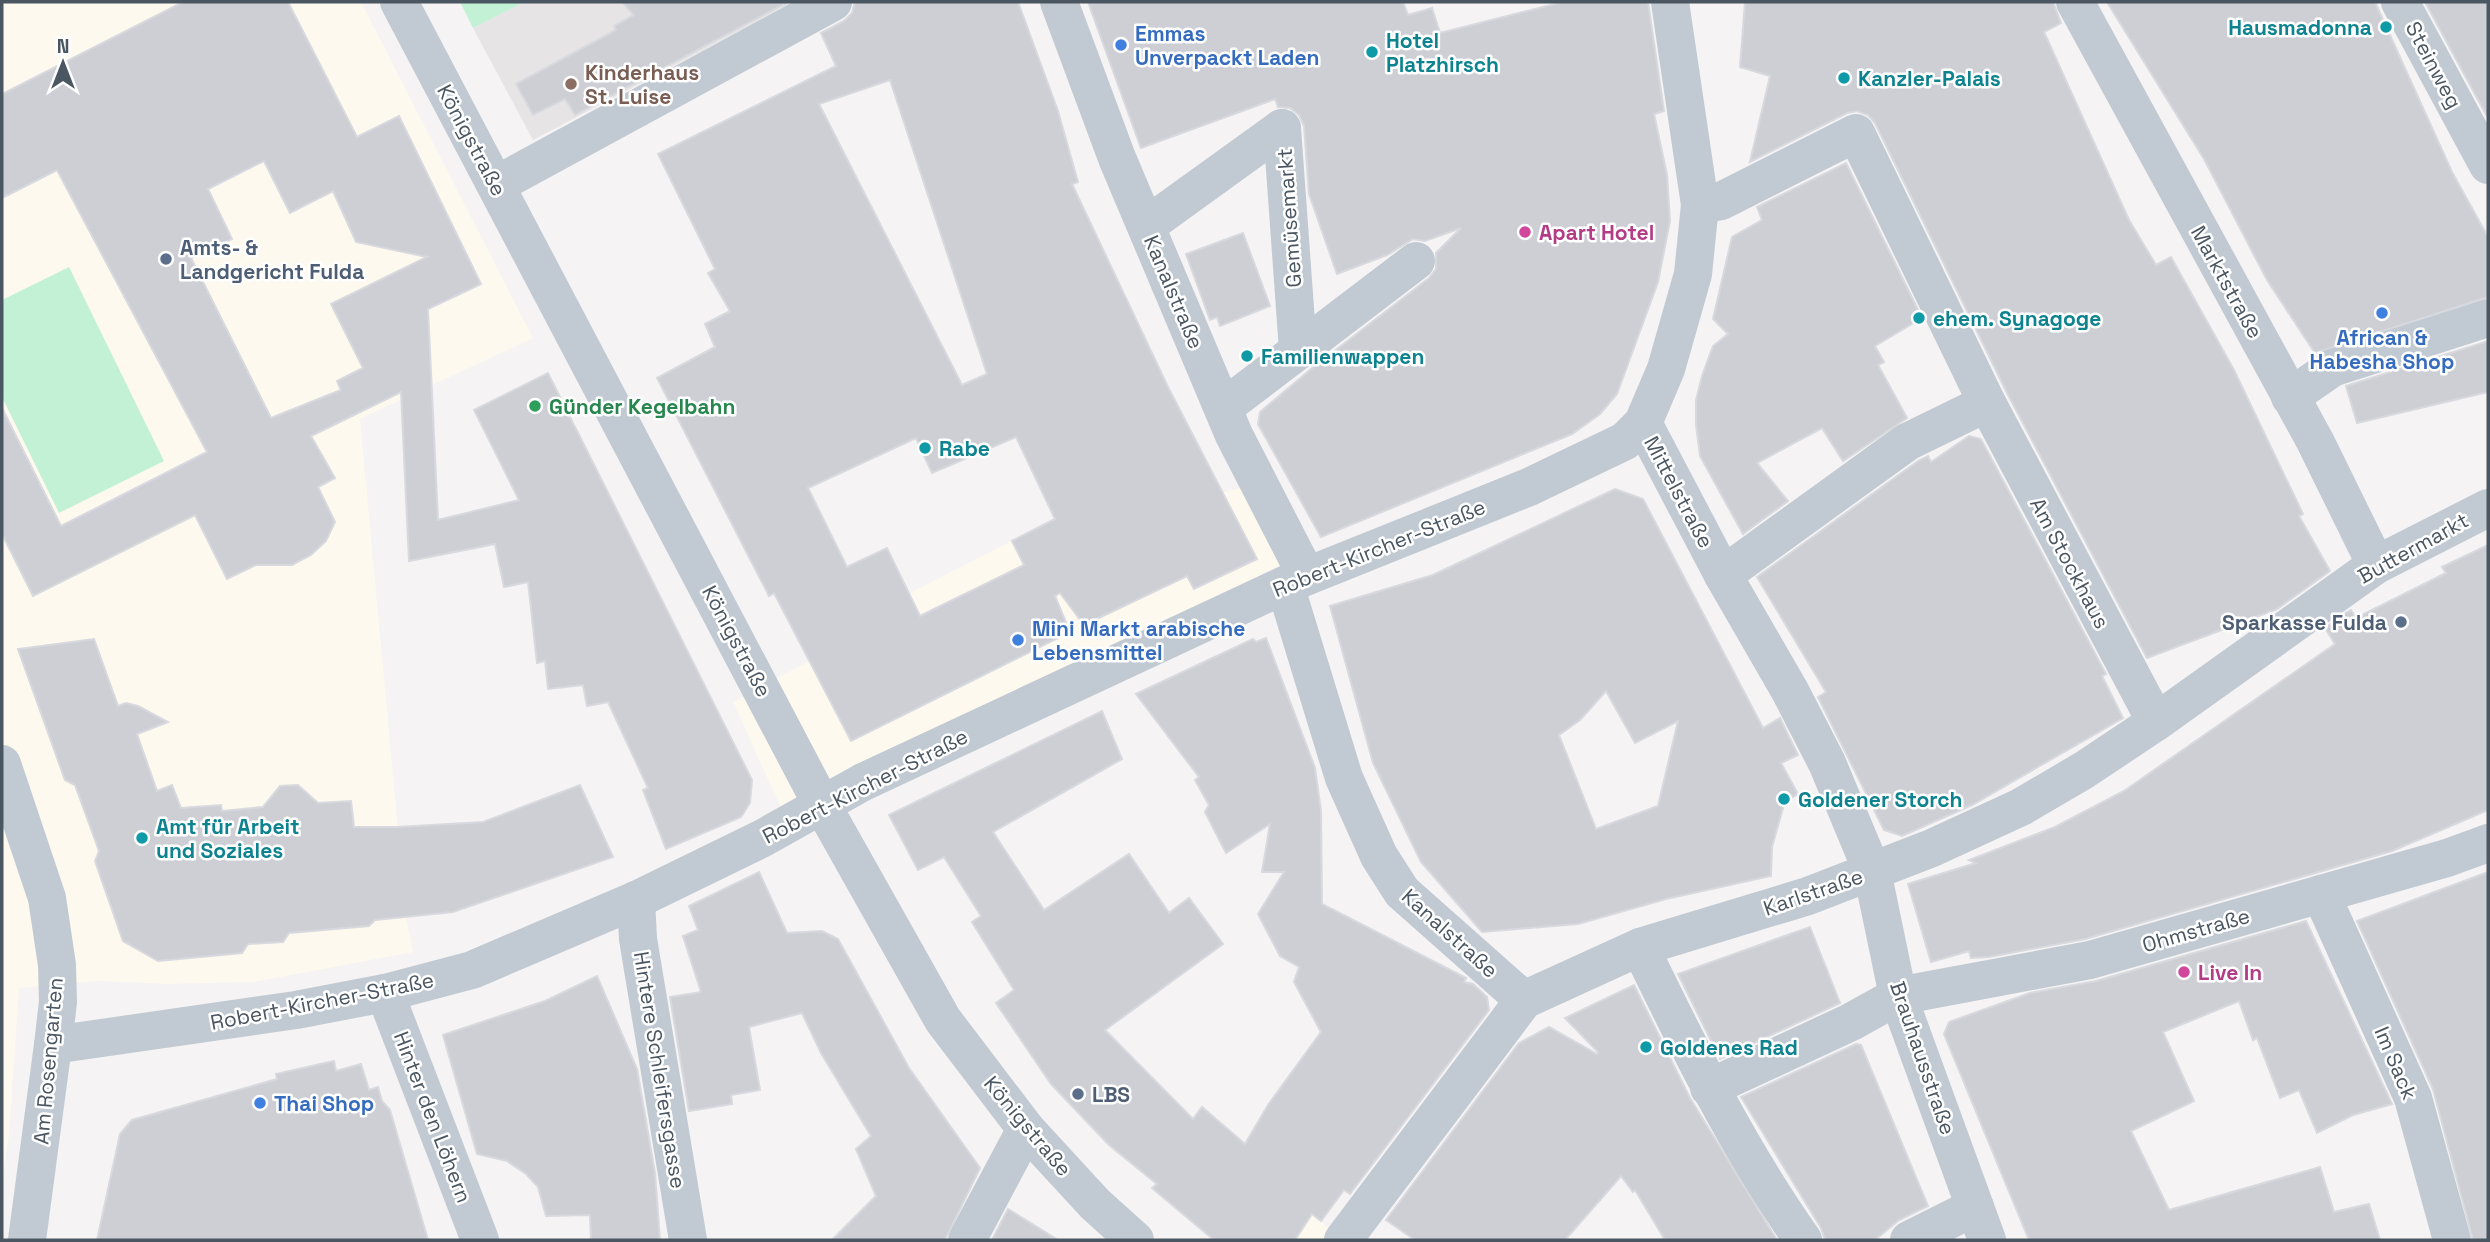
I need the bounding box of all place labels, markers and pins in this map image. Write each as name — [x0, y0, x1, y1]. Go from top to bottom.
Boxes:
place label: Hausmadonna — [2228, 14, 2372, 41]
marker: Hausmadonna — [2378, 19, 2394, 35]
place label: Emmas Unverpackt Laden — [1135, 20, 1320, 71]
place label: Hotel Platzhirsch — [1386, 27, 1499, 78]
marker: Emmas Unverpackt Laden — [1113, 37, 1129, 53]
marker: Hotel Platzhirsch — [1364, 44, 1380, 60]
place label: Kinderhaus St. Luise — [585, 59, 699, 110]
place label: Kanzler-Palais — [1858, 65, 2001, 92]
marker: Kanzler-Palais — [1836, 70, 1852, 86]
marker: Kinderhaus St. Luise — [563, 76, 579, 92]
place label: Apart Hotel — [1539, 219, 1654, 246]
marker: Apart Hotel — [1517, 224, 1533, 240]
place label: Amts- & Landgericht Fulda — [180, 234, 364, 285]
marker: Amts- & Landgericht Fulda — [158, 251, 174, 267]
place label: ehem. Synagoge — [1933, 305, 2101, 332]
marker: African & Habesha Shop — [2374, 305, 2390, 321]
marker: ehem. Synagoge — [1911, 310, 1927, 326]
place label: African & Habesha Shop — [2310, 324, 2454, 375]
place label: Familienwappen — [1261, 343, 1424, 370]
marker: Familienwappen — [1239, 348, 1255, 364]
place label: Günder Kegelbahn — [549, 393, 735, 420]
marker: Günder Kegelbahn — [527, 398, 543, 414]
place label: Rabe — [939, 435, 990, 462]
marker: Rabe — [917, 440, 933, 456]
place label: Sparkasse Fulda — [2222, 609, 2387, 636]
marker: Sparkasse Fulda — [2393, 614, 2409, 630]
place label: Mini Markt arabische Lebensmittel — [1032, 615, 1245, 666]
marker: Mini Markt arabische Lebensmittel — [1010, 632, 1026, 648]
place label: Goldener Storch — [1798, 786, 1963, 813]
marker: Goldener Storch — [1776, 791, 1792, 807]
place label: Amt für Arbeit und Soziales — [156, 813, 300, 864]
marker: Amt für Arbeit und Soziales — [134, 830, 150, 846]
place label: Live In — [2198, 959, 2262, 986]
marker: Live In — [2176, 964, 2192, 980]
place label: Goldenes Rad — [1660, 1034, 1798, 1061]
marker: Goldenes Rad — [1638, 1039, 1654, 1055]
place label: LBS — [1092, 1081, 1130, 1108]
marker: LBS — [1070, 1086, 1086, 1102]
place label: Thai Shop — [274, 1090, 374, 1117]
marker: Thai Shop — [252, 1095, 268, 1111]

